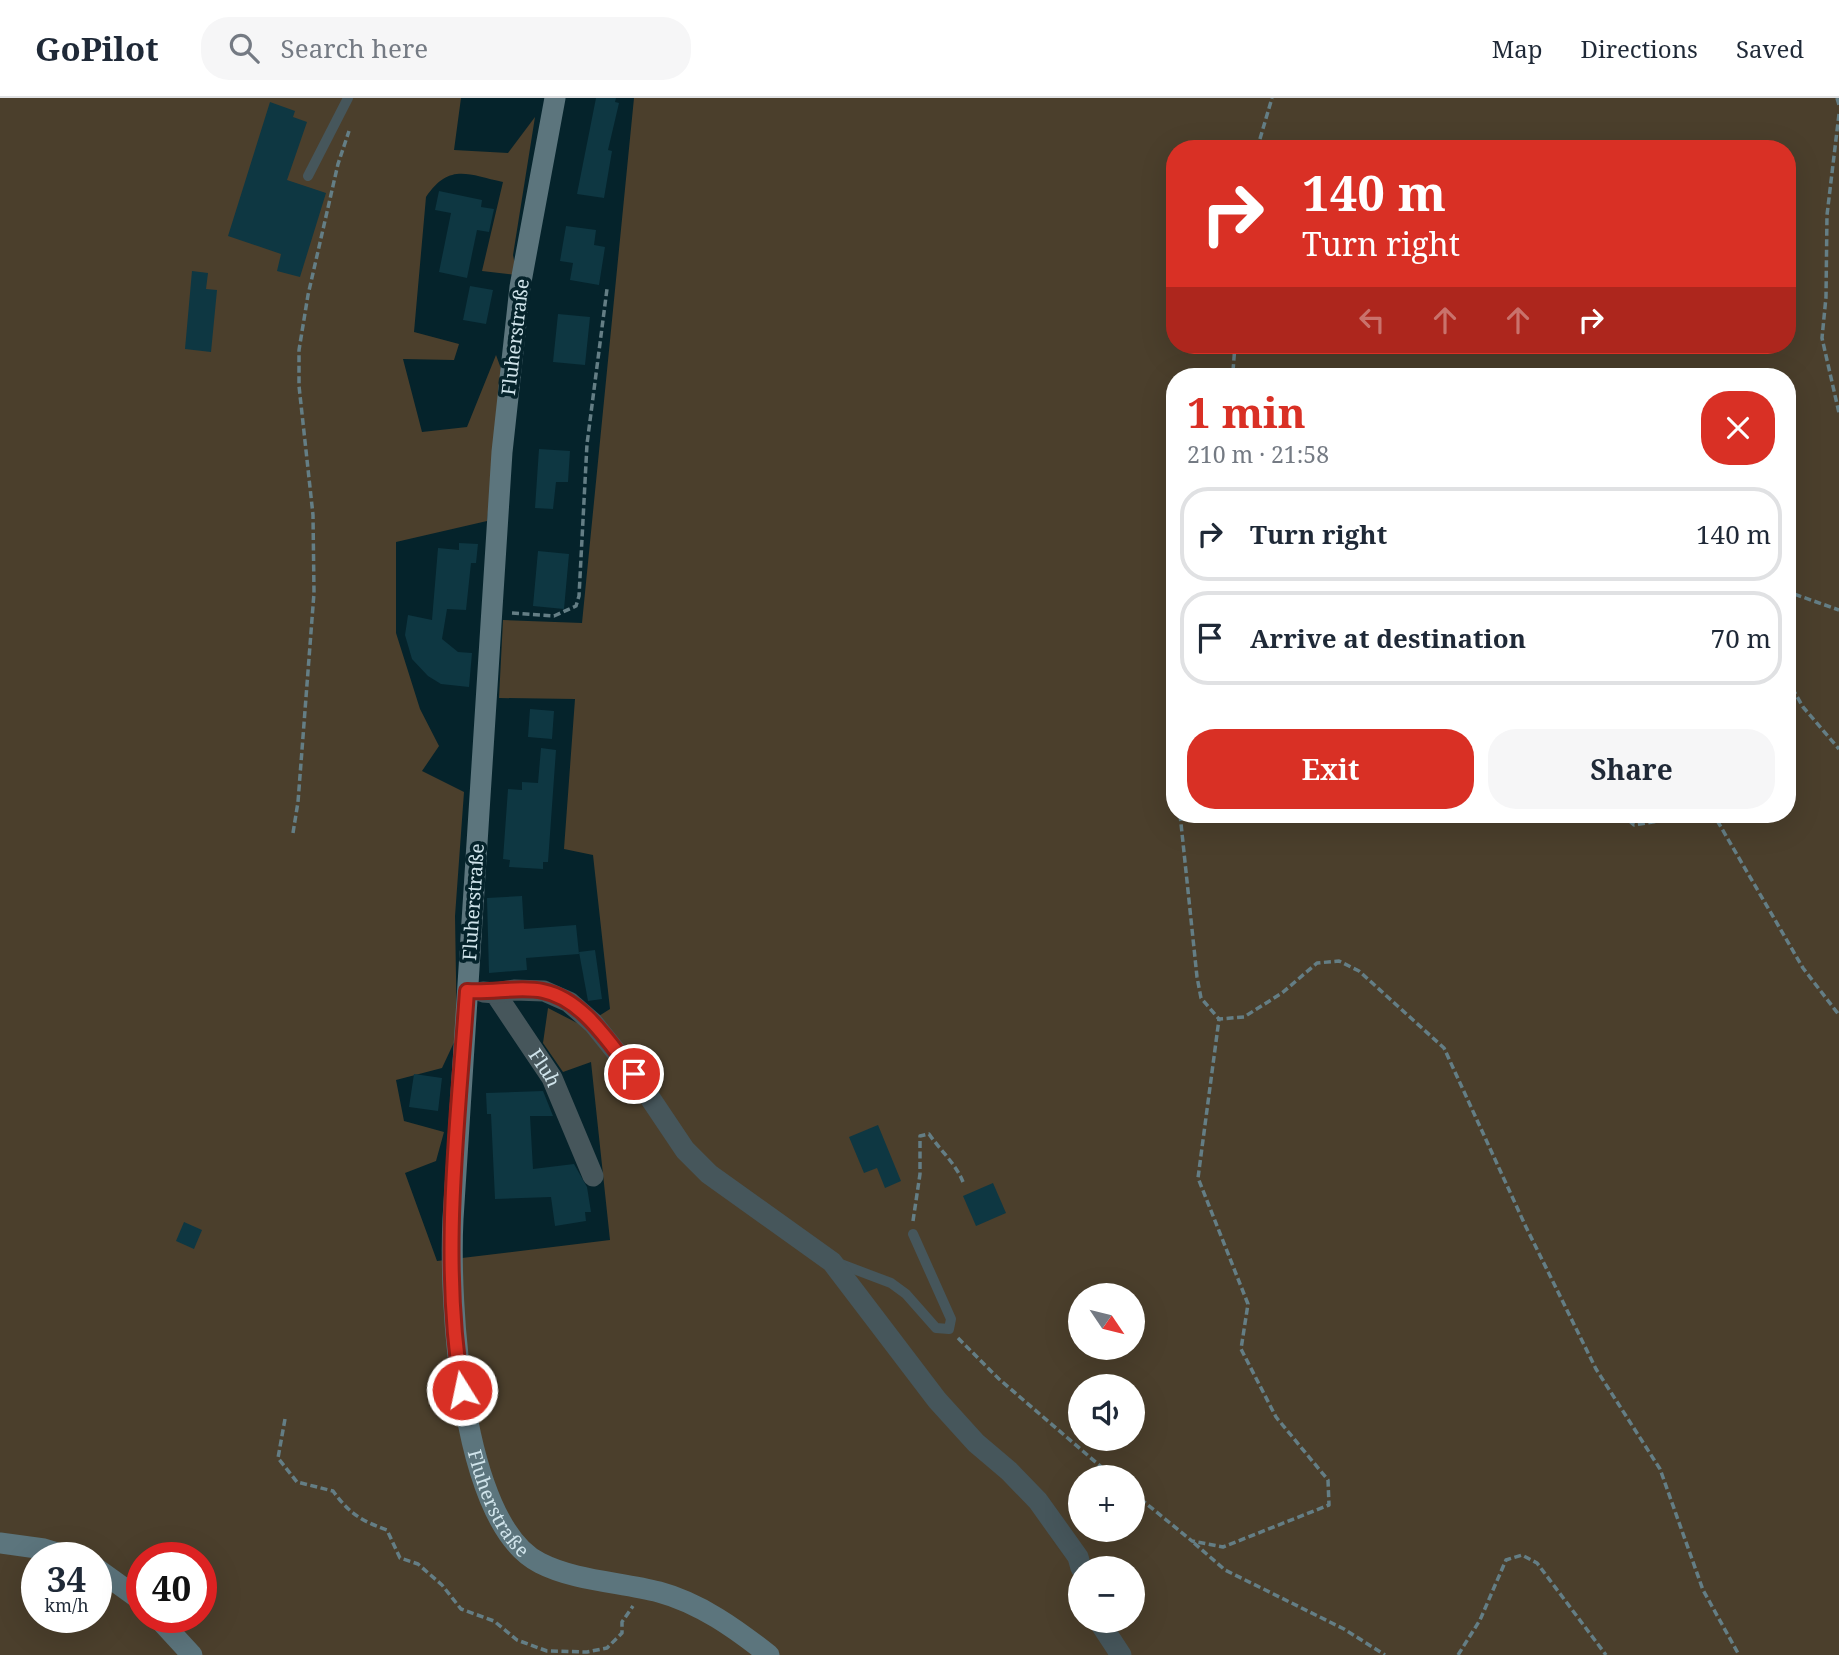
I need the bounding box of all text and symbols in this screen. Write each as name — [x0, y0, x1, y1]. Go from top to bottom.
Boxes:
search box — [201, 17, 691, 80]
text: GoPilot — [35, 26, 159, 71]
icon: search — [225, 29, 263, 67]
text: Search here — [281, 30, 428, 66]
text: Map — [1492, 32, 1543, 65]
text: Directions — [1581, 32, 1698, 65]
text: Saved — [1736, 32, 1804, 65]
text: 140 m — [1302, 159, 1446, 225]
icon: right — [1187, 168, 1278, 259]
text: Turn right — [1302, 222, 1460, 265]
street label: Fluherstraße — [495, 277, 535, 397]
icon: left — [1353, 301, 1391, 339]
icon: ahead — [1426, 301, 1464, 339]
icon: ahead — [1499, 301, 1537, 339]
icon: right — [1572, 301, 1610, 339]
text: 1 min — [1187, 383, 1306, 440]
button: close — [1701, 391, 1775, 465]
text: 210 m · 21:58 — [1187, 438, 1329, 470]
icon: right — [1191, 515, 1229, 553]
text: Turn right — [1250, 516, 1387, 552]
text: 140 m — [1696, 516, 1771, 552]
icon: arrive — [1191, 619, 1229, 657]
text: Arrive at destination — [1250, 620, 1526, 656]
text: 70 m — [1711, 620, 1771, 656]
button: Exit — [1187, 729, 1474, 809]
button: Share — [1488, 729, 1775, 809]
street label: Fluherstraße — [456, 843, 490, 961]
street label: Fluh — [523, 1043, 567, 1091]
pin — [604, 1044, 664, 1104]
icon: arrive — [615, 1055, 653, 1093]
north arrow — [1068, 1283, 1144, 1360]
map controls — [1068, 1283, 1145, 1633]
position arrow — [425, 1353, 499, 1427]
button: sound — [1068, 1374, 1145, 1451]
street label: Fluherstraße — [462, 1447, 535, 1563]
button: + — [1068, 1465, 1145, 1542]
speed limit sign: 40 — [126, 1542, 217, 1633]
text: 34 — [47, 1555, 86, 1602]
button: − — [1068, 1556, 1145, 1633]
text: km/h — [44, 1593, 89, 1617]

